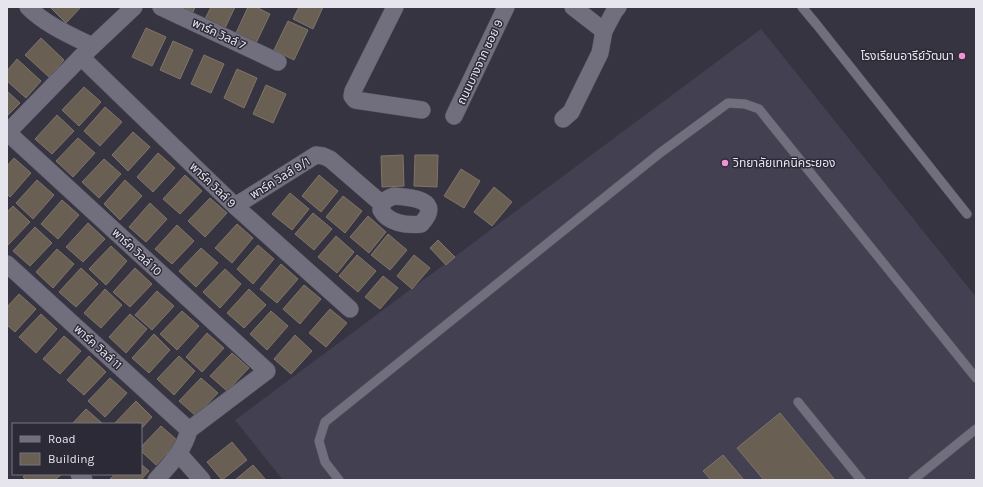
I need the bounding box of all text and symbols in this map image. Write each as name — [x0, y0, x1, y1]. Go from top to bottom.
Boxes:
street label: พาร์ค วิลล์ 7 — [190, 16, 248, 53]
street label: ถนนบางจาก ซอย 9 — [454, 17, 506, 107]
place label: โรงเรียนอารีย์วัฒนา — [861, 49, 954, 63]
marker: โรงเรียนอารีย์วัฒนา — [957, 51, 967, 61]
street label: พาร์ค วิลล์ 9/1 — [248, 154, 312, 202]
place label: วิทยาลัยเทคนิคระยอง — [732, 156, 836, 170]
marker: วิทยาลัยเทคนิคระยอง — [720, 158, 730, 168]
street label: พาร์ค วิลล์ 9 — [187, 160, 239, 210]
street label: พาร์ค วิลล์ 10 — [109, 225, 165, 279]
street label: พาร์ค วิลล์ 11 — [71, 322, 125, 372]
legend — [12, 423, 142, 475]
text: Road — [48, 432, 76, 446]
text: Building — [48, 452, 95, 466]

